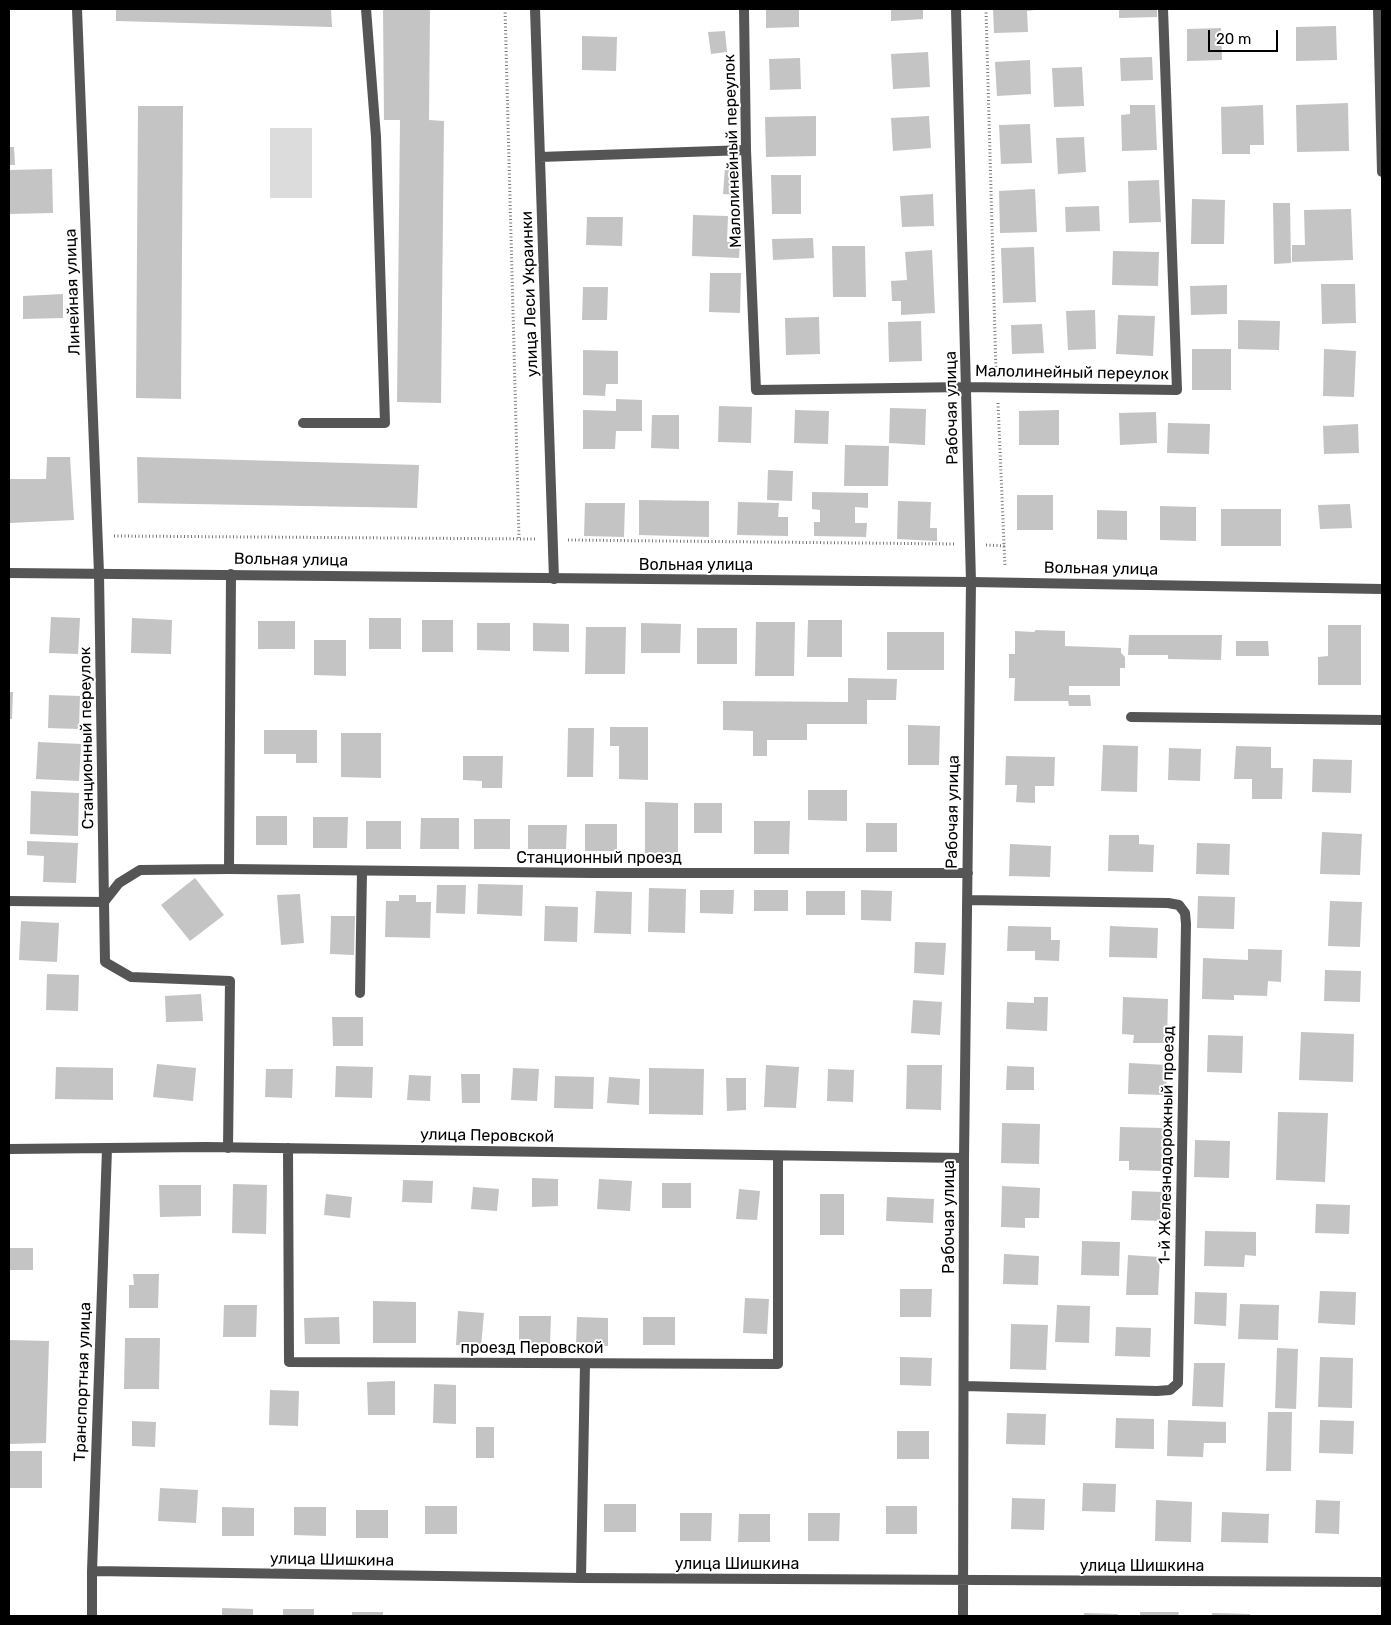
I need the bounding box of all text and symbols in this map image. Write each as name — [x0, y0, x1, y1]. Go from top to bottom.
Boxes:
scale bar — [1211, 20, 1281, 52]
text: 20 m — [1216, 30, 1251, 48]
street label: Малолинейный переулок — [720, 54, 746, 248]
street label: улица Леси Украинки — [518, 211, 542, 377]
street label: Линейная улица — [61, 228, 85, 356]
street label: Рабочая улица — [941, 351, 963, 465]
street label: Малолинейный переулок — [975, 362, 1169, 384]
street label: Вольная улица — [234, 549, 348, 571]
street label: Вольная улица — [639, 555, 753, 575]
street label: Вольная улица — [1044, 558, 1158, 580]
street label: Станционный переулок — [76, 647, 98, 829]
street label: Рабочая улица — [942, 755, 964, 869]
street label: Станционный проезд — [516, 848, 682, 868]
street label: 1-й Железнодорожный проезд — [1155, 1026, 1179, 1264]
street label: улица Перовской — [420, 1125, 554, 1147]
street label: Рабочая улица — [939, 1160, 959, 1274]
street label: Транспортная улица — [71, 1302, 95, 1462]
street label: проезд Перовской — [461, 1338, 603, 1358]
street label: улица Шишкина — [270, 1549, 394, 1571]
street label: улица Шишкина — [675, 1554, 799, 1574]
street label: улица Шишкина — [1080, 1556, 1204, 1576]

